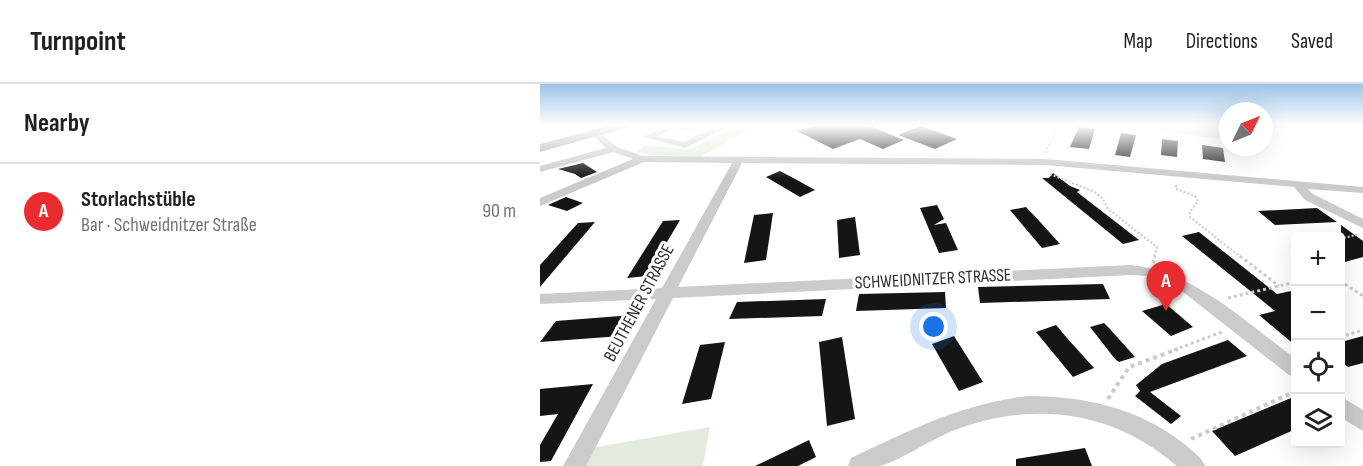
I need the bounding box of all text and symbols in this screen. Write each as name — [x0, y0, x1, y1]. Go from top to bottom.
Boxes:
text: Turnpoint — [30, 25, 126, 58]
text: Map — [1123, 29, 1153, 54]
text: Directions — [1186, 29, 1258, 54]
text: Saved — [1291, 29, 1333, 54]
north arrow — [1219, 102, 1273, 156]
text: Nearby — [24, 108, 90, 139]
text: Storlachstüble — [81, 186, 196, 213]
text: A — [39, 199, 48, 223]
text: 90 m — [482, 199, 516, 223]
text: Bar · Schweidnitzer Straße — [81, 213, 257, 237]
map controls — [1291, 232, 1345, 448]
button: + — [1291, 232, 1345, 286]
street label: BEUTHENER STRASSE — [599, 241, 679, 365]
pin: A — [1146, 262, 1186, 311]
street label: SCHWEIDNITZER STRASSE — [854, 264, 1012, 294]
button: − — [1291, 286, 1345, 340]
your location — [919, 312, 948, 341]
button: locate — [1291, 340, 1345, 394]
button: layers — [1291, 394, 1345, 448]

